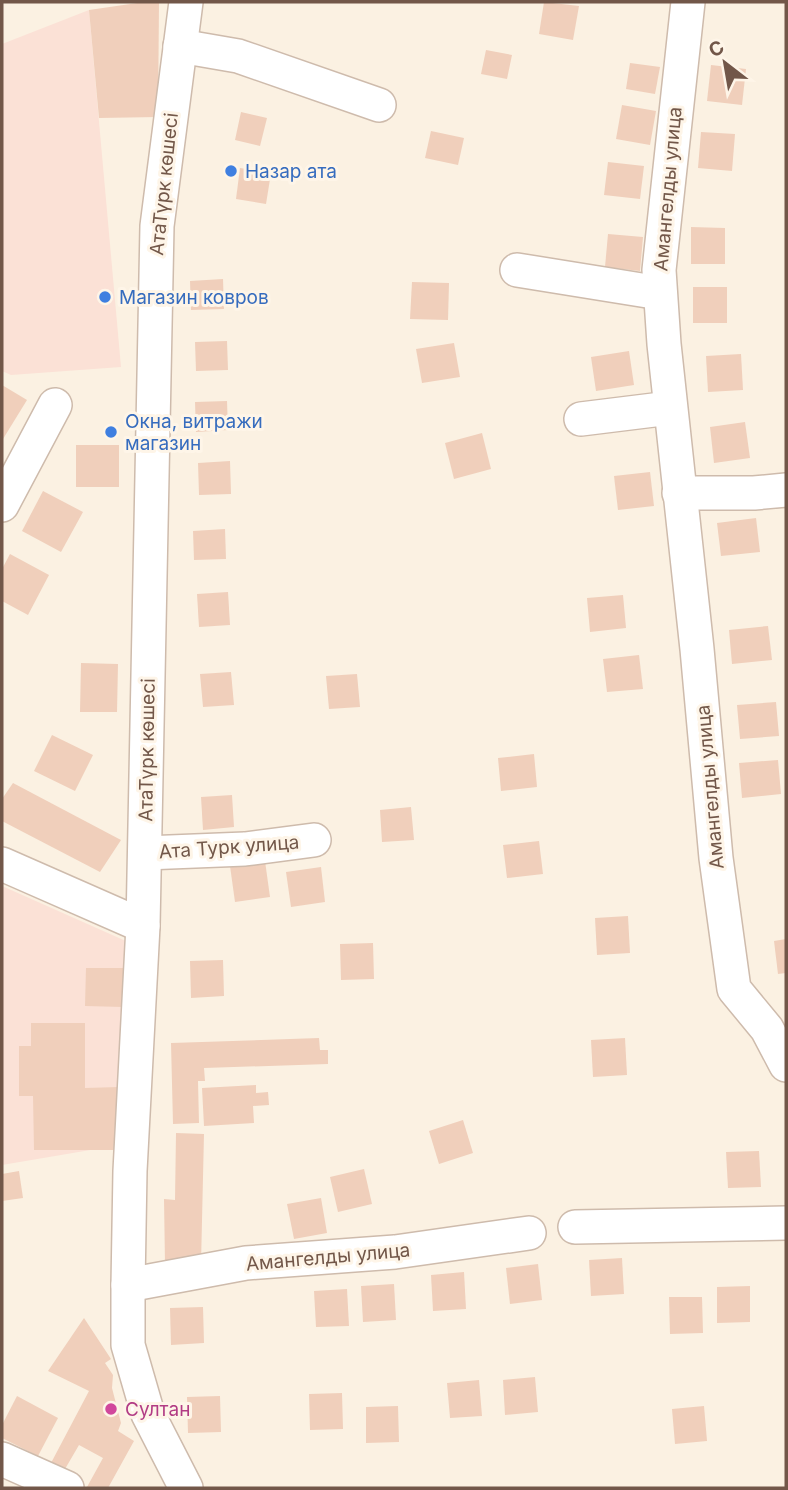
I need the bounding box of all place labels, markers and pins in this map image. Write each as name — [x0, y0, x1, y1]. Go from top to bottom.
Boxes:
place label: Назар ата — [245, 160, 337, 183]
marker: Назар ата — [223, 163, 239, 179]
place label: Магазин ковров — [119, 286, 269, 309]
marker: Магазин ковров — [97, 289, 113, 305]
place label: Окна, витражи магазин — [125, 410, 263, 455]
marker: Окна, витражи магазин — [103, 424, 119, 440]
place label: Султан — [125, 1398, 190, 1421]
marker: Султан — [103, 1401, 119, 1417]

